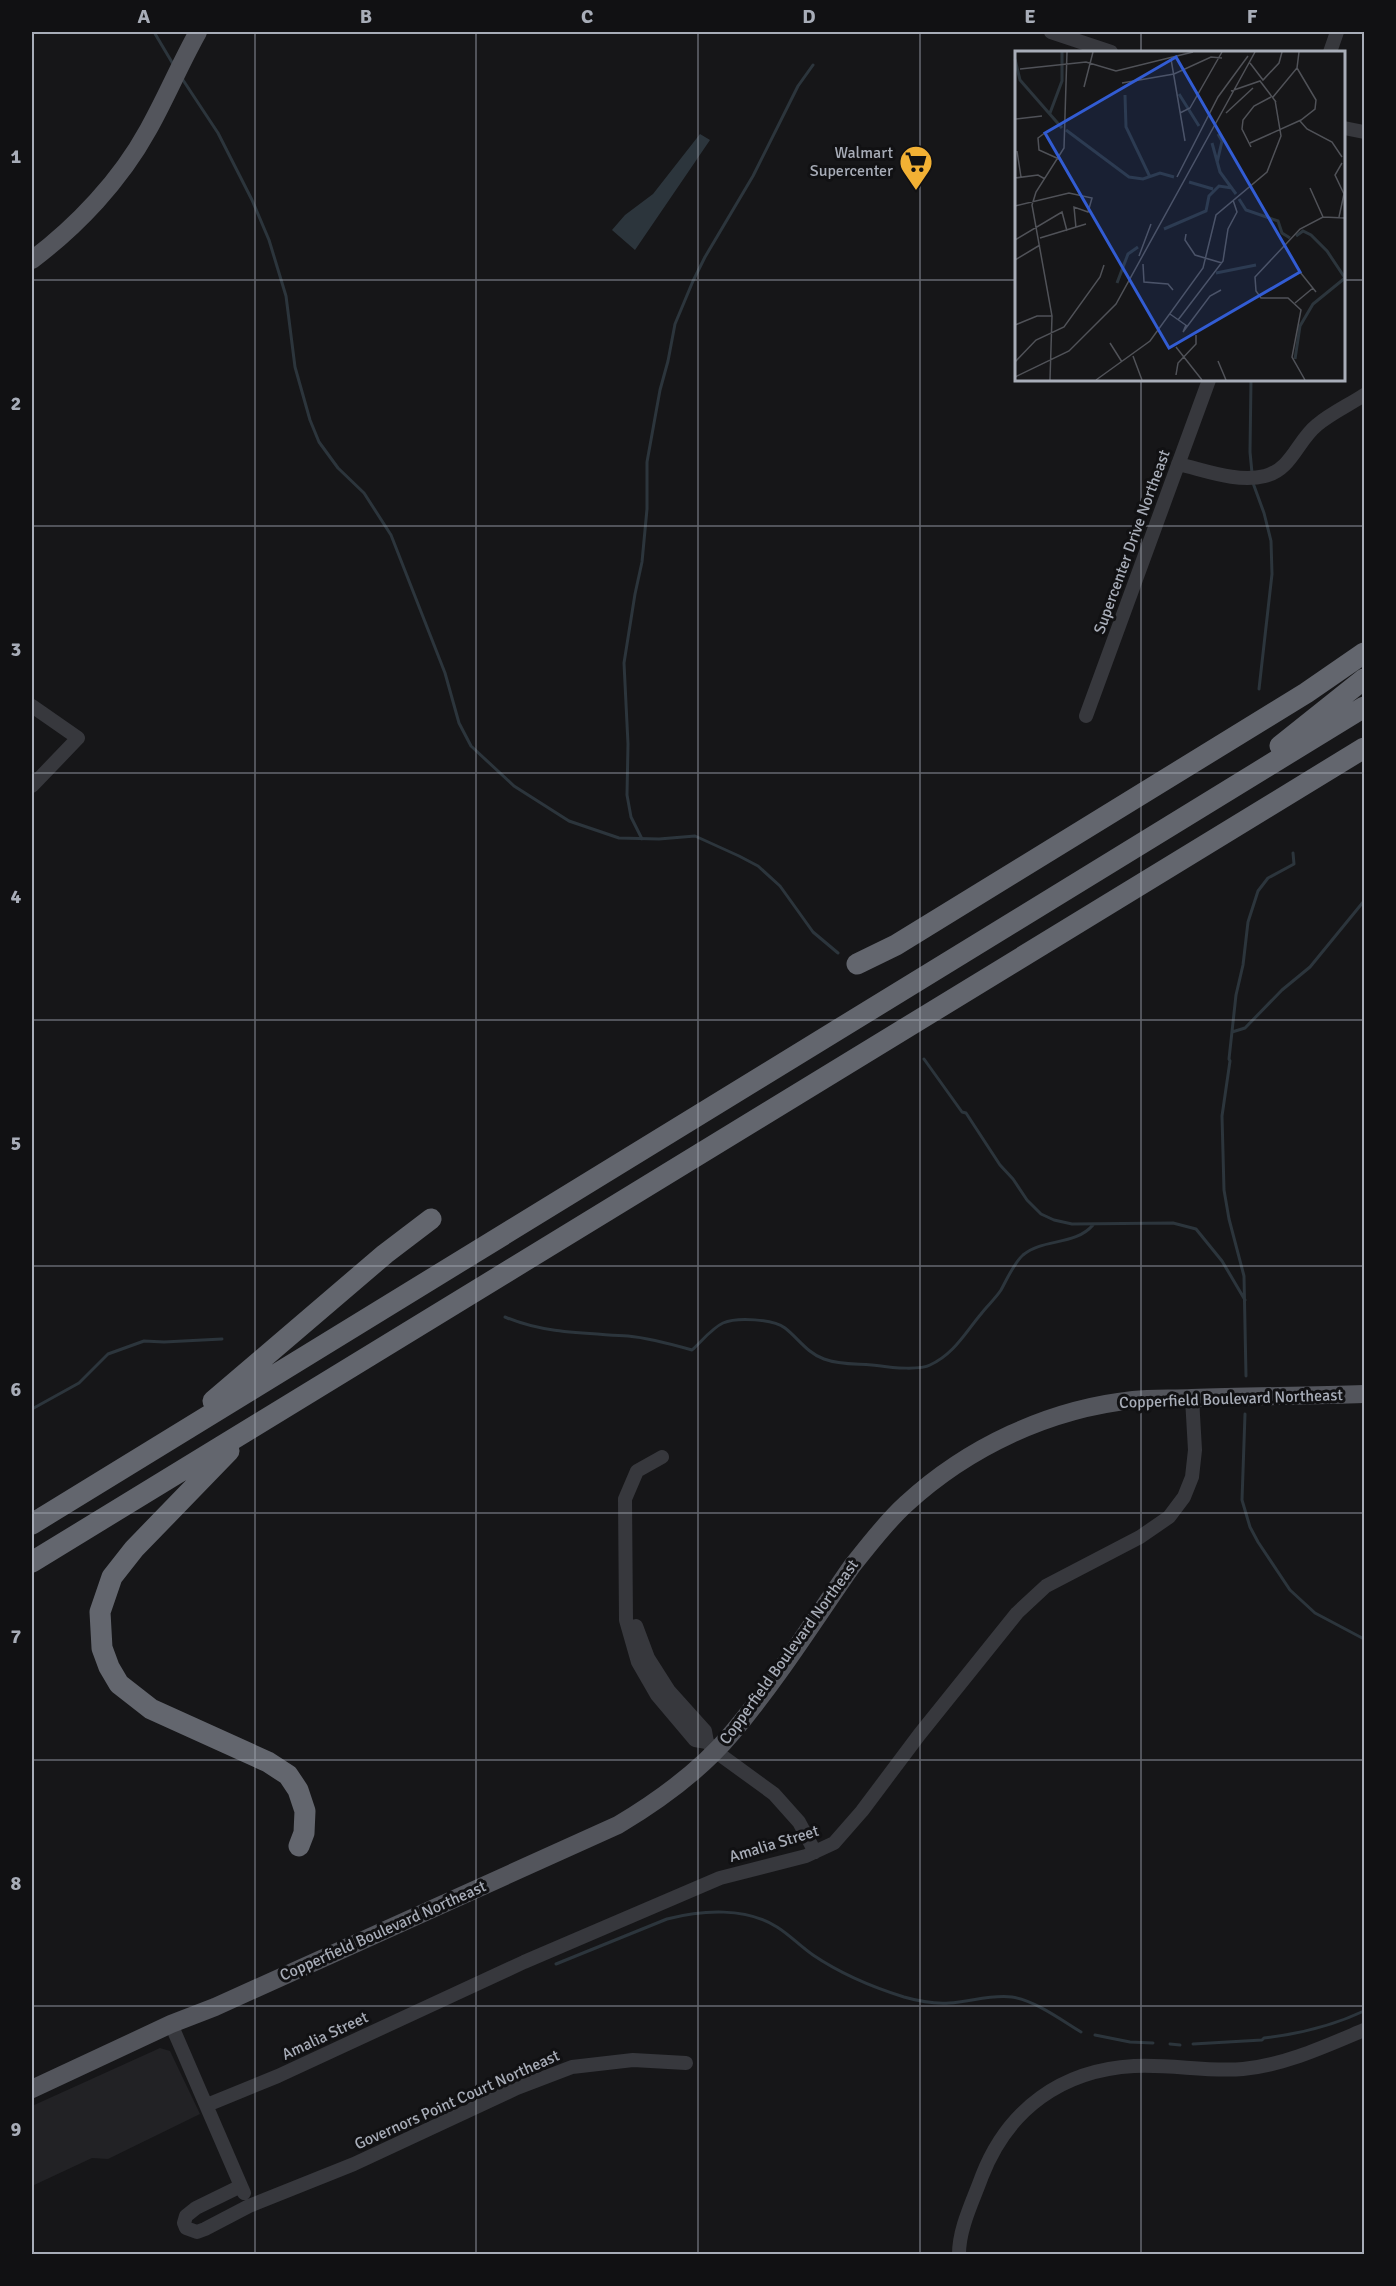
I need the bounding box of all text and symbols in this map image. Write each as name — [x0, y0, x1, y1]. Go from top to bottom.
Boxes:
text: A — [138, 4, 151, 29]
text: B — [360, 4, 372, 29]
text: C — [581, 4, 593, 29]
text: D — [802, 4, 816, 29]
text: E — [1024, 4, 1036, 29]
text: F — [1247, 4, 1258, 29]
inset map — [1015, 51, 1345, 381]
place label: Walmart Supercenter — [810, 143, 893, 181]
text: 1 — [11, 144, 22, 169]
supermarket icon: Walmart Supercenter — [898, 144, 934, 191]
text: 2 — [11, 391, 21, 416]
street label: Supercenter Drive Northeast — [1089, 447, 1175, 637]
text: 3 — [11, 637, 21, 662]
text: 4 — [11, 884, 22, 909]
text: 5 — [11, 1131, 21, 1156]
text: 6 — [11, 1377, 22, 1402]
street label: Copperfield Boulevard Northeast — [1119, 1385, 1344, 1413]
street label: Copperfield Boulevard Northeast — [715, 1555, 863, 1748]
text: 7 — [11, 1624, 22, 1649]
street label: Amalia Street — [727, 1821, 822, 1867]
text: 8 — [11, 1871, 22, 1896]
street label: Copperfield Boulevard Northeast — [277, 1876, 490, 1986]
street label: Amalia Street — [279, 2007, 372, 2065]
street label: Governors Point Court Northeast — [351, 2045, 563, 2154]
text: 9 — [11, 2117, 22, 2142]

